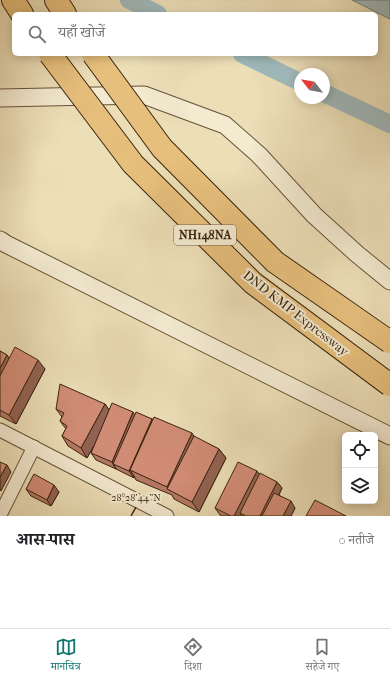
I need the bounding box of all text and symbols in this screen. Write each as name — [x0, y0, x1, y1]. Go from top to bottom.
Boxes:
search box — [12, 12, 378, 56]
icon: search — [26, 23, 48, 45]
text: यहाँ खोजें — [58, 23, 105, 41]
north arrow — [294, 68, 330, 104]
road number: NH148NA — [174, 225, 236, 245]
street label: DND KMP Expressway — [240, 267, 353, 359]
map controls — [342, 432, 378, 504]
button: locate — [342, 432, 378, 468]
button: layers — [342, 468, 378, 504]
text: 28°28'44"N — [111, 492, 161, 504]
text: आस-पास — [16, 529, 75, 549]
text: 0 नतीजे — [338, 532, 374, 547]
tab: मानचित्र — [51, 636, 81, 677]
tab: दिशा — [182, 636, 204, 677]
tab: सहेजे गए — [306, 636, 339, 677]

